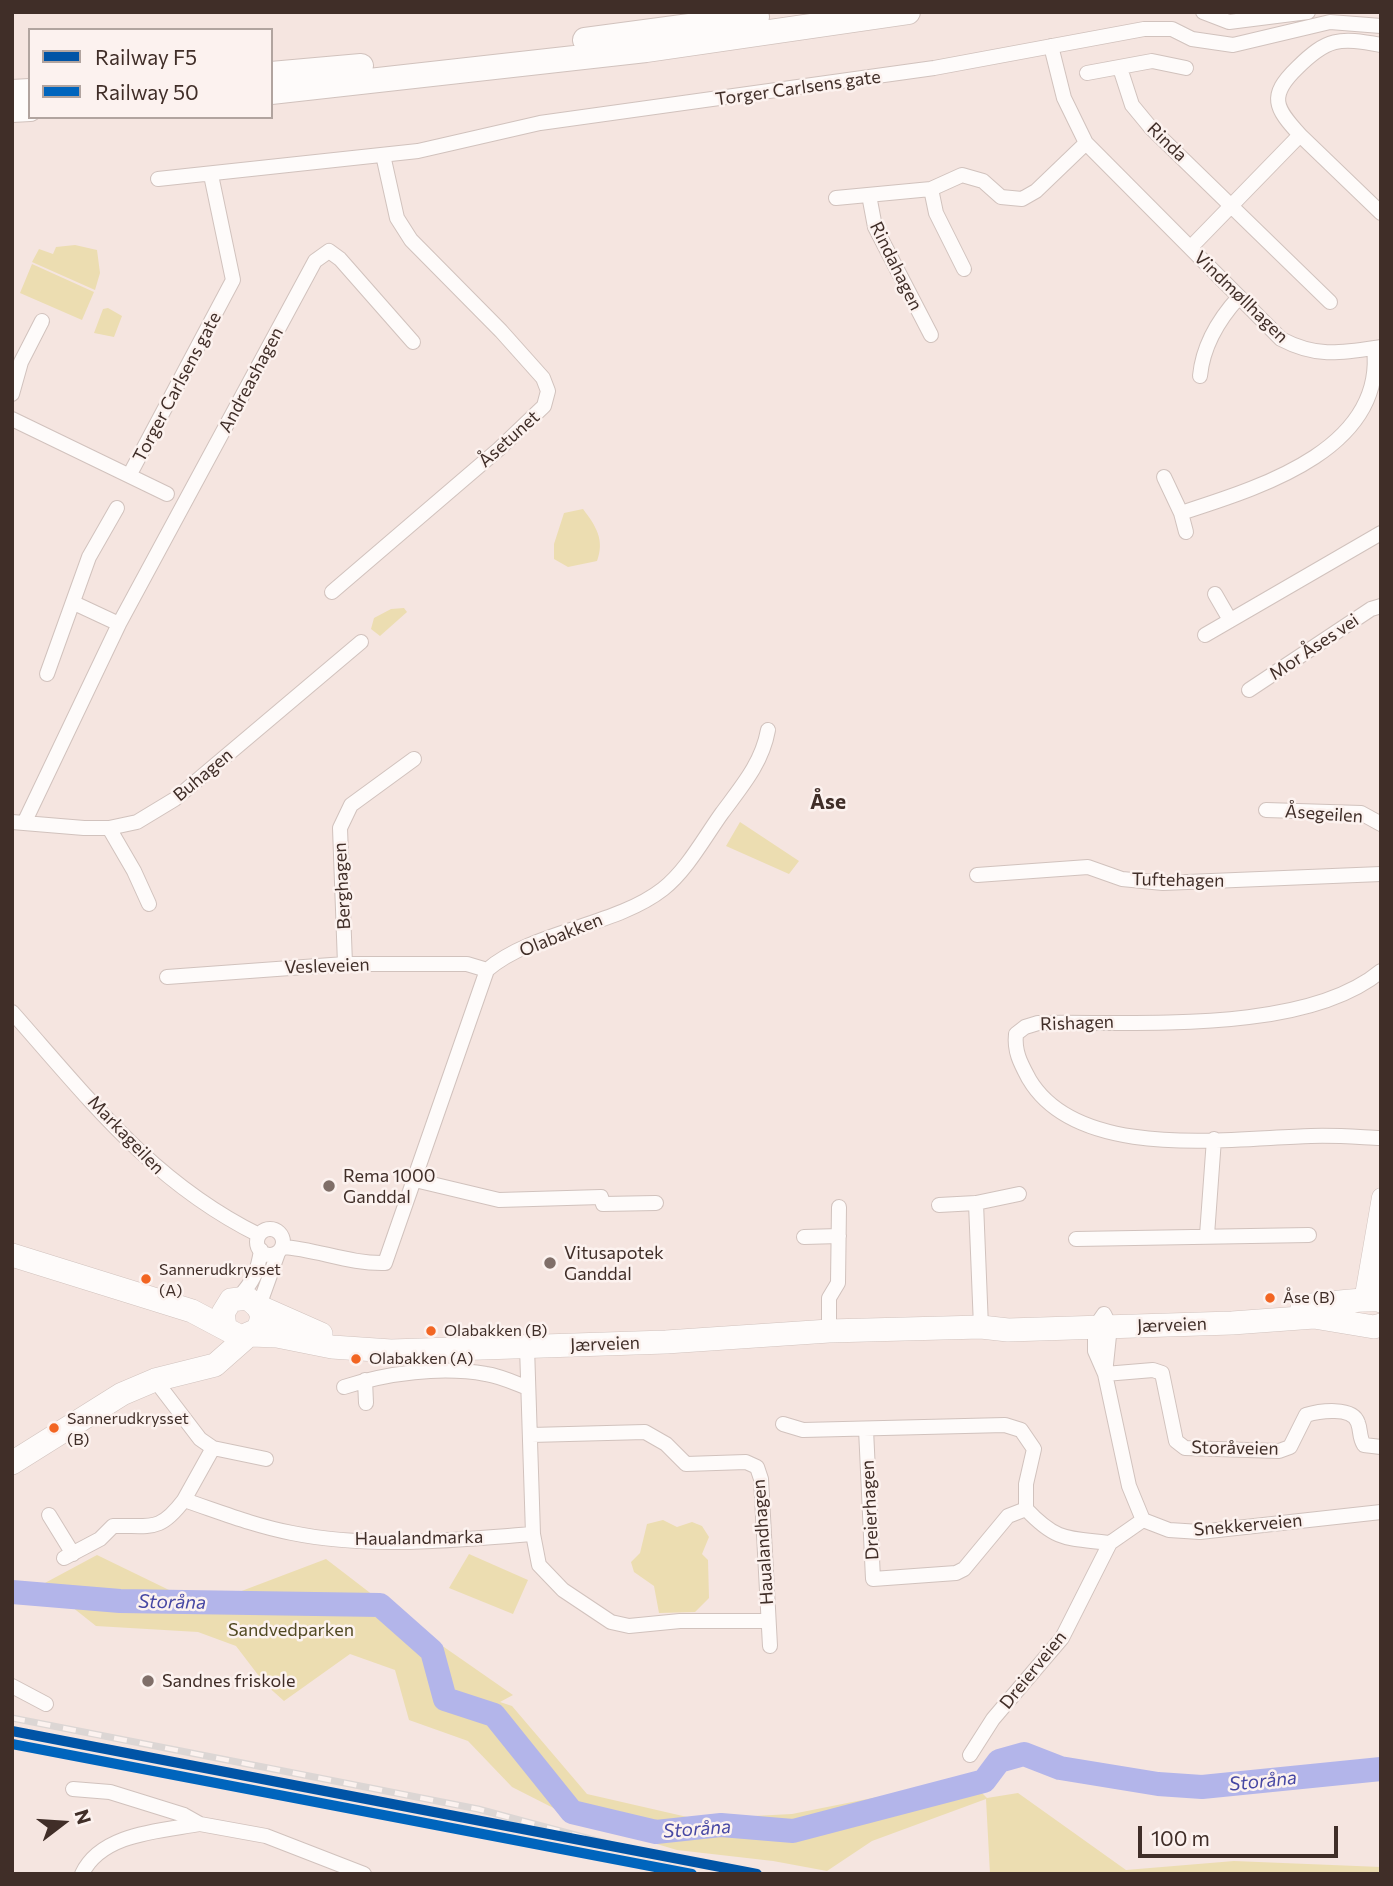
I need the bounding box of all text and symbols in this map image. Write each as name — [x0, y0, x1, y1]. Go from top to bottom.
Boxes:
legend — [28, 28, 273, 119]
text: Railway F5 — [95, 44, 197, 69]
street label: Torger Carlsens gate — [714, 66, 882, 110]
text: Railway 50 — [95, 79, 199, 104]
street label: Rinda — [1143, 118, 1191, 166]
street label: Rindahagen — [865, 218, 927, 314]
street label: Vindmøllhagen — [1189, 247, 1293, 347]
street label: Torger Carlsens gate — [128, 308, 226, 466]
street label: Andreashagen — [214, 324, 288, 436]
street label: Åsetunet — [474, 406, 544, 472]
street label: Mor Åses vei — [1265, 609, 1363, 685]
street label: Buhagen — [169, 744, 237, 806]
district label: Åse — [810, 789, 846, 815]
street label: Åsegeilen — [1284, 800, 1364, 828]
street label: Berghagen — [329, 842, 355, 930]
street label: Tuftehagen — [1131, 868, 1225, 892]
street label: Olabakken — [516, 909, 606, 961]
street label: Vesleveien — [284, 954, 370, 978]
street label: Rishagen — [1040, 1011, 1114, 1035]
street label: Markageilen — [83, 1091, 169, 1179]
place label: Rema 1000 Ganddal — [343, 1165, 435, 1208]
marker: Rema 1000 Ganddal — [321, 1178, 337, 1194]
place label: Vitusapotek Ganddal — [564, 1242, 664, 1284]
marker: Vitusapotek Ganddal — [542, 1255, 558, 1271]
place label: Sannerudkrysset (A) — [159, 1260, 281, 1298]
marker: Sannerudkrysset (A) — [139, 1272, 153, 1286]
place label: Åse (B) — [1283, 1288, 1335, 1308]
marker: Åse (B) — [1263, 1291, 1277, 1305]
street label: Jærveien — [1137, 1313, 1207, 1337]
place label: Olabakken (B) — [444, 1321, 547, 1341]
marker: Olabakken (B) — [424, 1324, 438, 1338]
street label: Jærveien — [570, 1332, 640, 1356]
place label: Olabakken (A) — [369, 1349, 473, 1369]
marker: Olabakken (A) — [349, 1352, 363, 1366]
place label: Sannerudkrysset (B) — [67, 1409, 189, 1447]
marker: Sannerudkrysset (B) — [47, 1421, 61, 1435]
street label: Storåveien — [1191, 1436, 1279, 1460]
street label: Dreierhagen — [857, 1459, 883, 1561]
street label: Haualandhagen — [748, 1478, 778, 1606]
street label: Snekkerveien — [1193, 1509, 1303, 1541]
street label: Haualandmarka — [355, 1526, 483, 1550]
water label: Storåna — [138, 1590, 206, 1614]
park label: Sandvedparken — [228, 1619, 354, 1641]
street label: Dreierveien — [995, 1627, 1071, 1713]
place label: Sandnes friskole — [162, 1670, 295, 1692]
marker: Sandnes friskole — [140, 1673, 156, 1689]
water label: Storåna — [1228, 1766, 1298, 1796]
north arrow — [28, 1788, 98, 1858]
text: N — [70, 1807, 97, 1827]
scale bar — [1141, 1812, 1340, 1856]
water label: Storåna — [662, 1815, 732, 1843]
text: 100 m — [1151, 1825, 1210, 1850]

